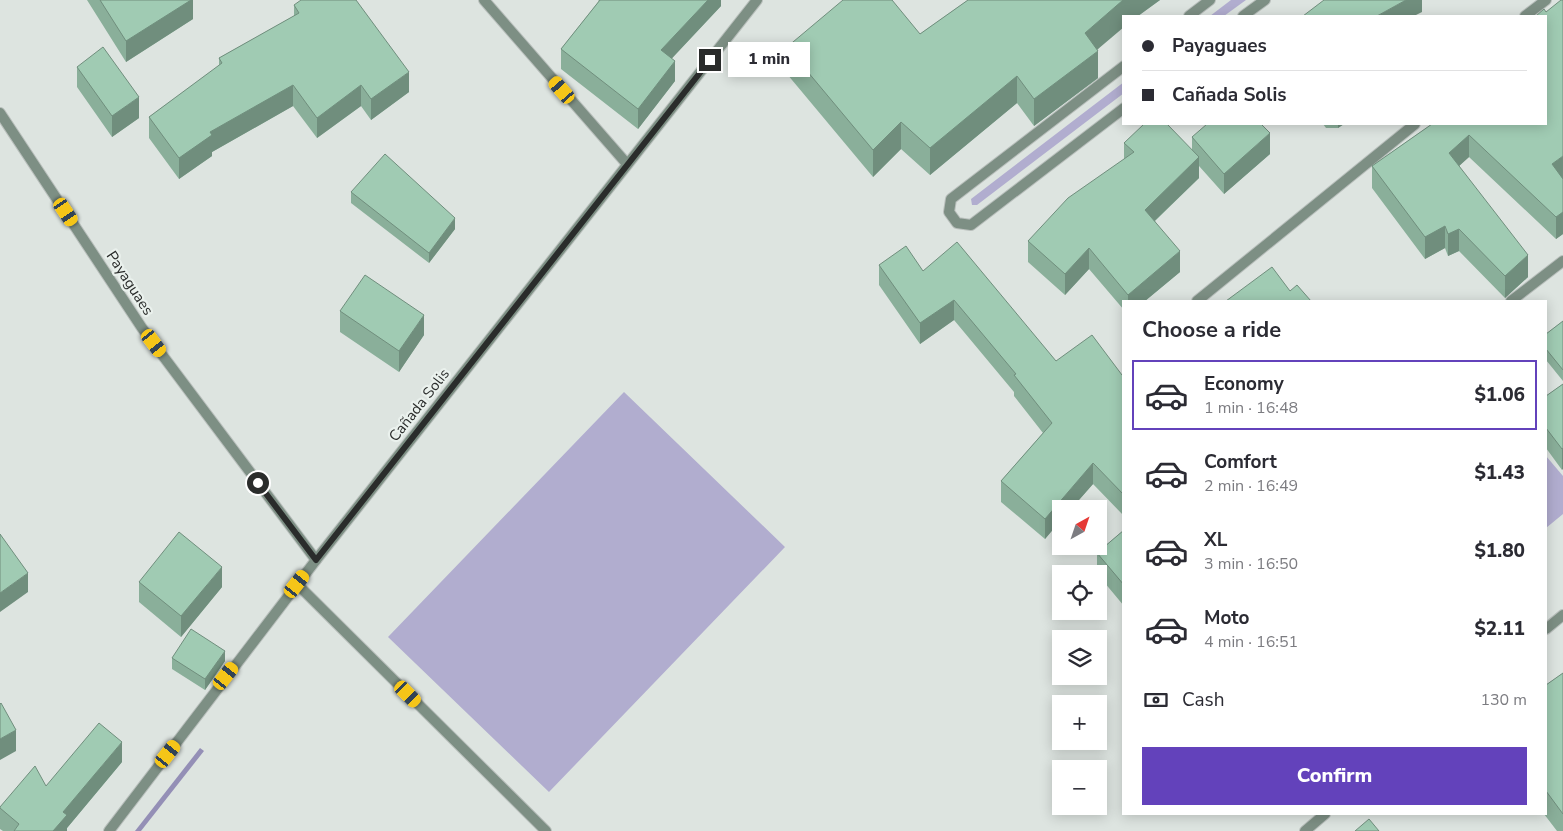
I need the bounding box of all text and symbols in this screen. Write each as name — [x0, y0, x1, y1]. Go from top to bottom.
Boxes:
text: Payaguaes — [1172, 33, 1267, 59]
callout: 1 min — [728, 42, 810, 78]
text: 1 min — [748, 48, 790, 70]
route end — [699, 49, 721, 71]
car — [546, 74, 577, 106]
text: Cañada Solis — [1172, 82, 1287, 108]
car — [51, 195, 80, 229]
street label: Payaguaes — [102, 247, 158, 319]
text: Choose a ride — [1142, 315, 1281, 345]
car — [138, 327, 169, 359]
street label: Cañada Solis — [384, 364, 454, 446]
text: Economy — [1204, 371, 1284, 397]
icon: car — [1144, 373, 1189, 418]
text: $1.06 — [1474, 382, 1525, 408]
text: 1 min · 16:48 — [1204, 397, 1298, 419]
text: Comfort — [1204, 449, 1277, 475]
icon: car — [1144, 451, 1189, 496]
text: $1.43 — [1474, 460, 1525, 486]
route start — [247, 472, 269, 494]
text: 2 min · 16:49 — [1204, 475, 1298, 497]
north arrow — [1052, 500, 1108, 555]
map controls — [1052, 500, 1107, 815]
text: XL — [1204, 527, 1227, 553]
icon: car — [1144, 529, 1189, 574]
text: $1.80 — [1474, 538, 1525, 564]
text: 3 min · 16:50 — [1204, 553, 1298, 575]
button: locate — [1052, 565, 1107, 620]
car — [281, 568, 312, 600]
text: Moto — [1204, 605, 1250, 631]
icon: car — [1144, 607, 1189, 652]
text: $2.11 — [1474, 616, 1525, 642]
button: layers — [1052, 630, 1107, 685]
text: 4 min · 16:51 — [1204, 631, 1298, 653]
car — [210, 660, 241, 692]
car — [392, 678, 423, 710]
icon: cash — [1142, 686, 1170, 714]
text: Cash — [1182, 687, 1224, 713]
text: 130 m — [1480, 689, 1527, 711]
button: + — [1052, 695, 1107, 750]
car — [152, 738, 183, 770]
button: Confirm — [1142, 747, 1527, 805]
button: − — [1052, 760, 1107, 815]

